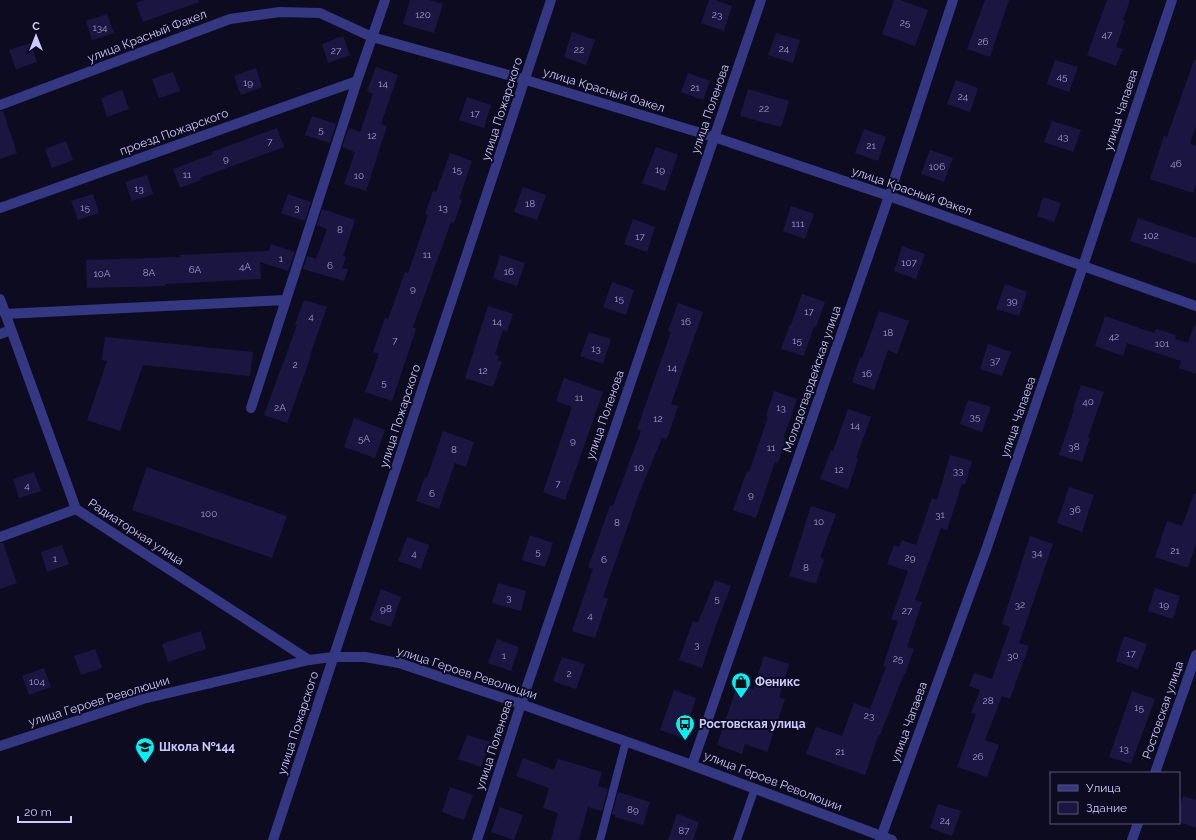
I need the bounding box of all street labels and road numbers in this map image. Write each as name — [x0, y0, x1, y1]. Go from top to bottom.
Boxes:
street label: улица Красный Факел — [85, 7, 209, 65]
street label: улица Пожарского — [479, 56, 525, 162]
street label: улица Поленова — [688, 62, 732, 156]
street label: улица Красный Факел — [541, 65, 667, 115]
street label: улица Чапаева — [1101, 68, 1141, 152]
street label: проезд Пожарского — [118, 106, 230, 158]
street label: улица Красный Факел — [850, 164, 974, 218]
street label: Молодогвардейская улица — [780, 304, 844, 454]
street label: улица Пожарского — [377, 363, 423, 469]
street label: улица Поленова — [583, 368, 627, 462]
street label: улица Чапаева — [998, 375, 1038, 459]
street label: Радиаторная улица — [86, 496, 186, 568]
street label: улица Героев Революции — [395, 644, 539, 702]
street label: Ростовская улица — [1140, 659, 1186, 761]
street label: улица Пожарского — [275, 670, 321, 776]
street label: улица Героев Революции — [27, 673, 171, 729]
street label: улица Чапаева — [888, 680, 930, 764]
street label: улица Поленова — [473, 698, 515, 792]
street label: улица Героев Революции — [702, 748, 844, 814]

